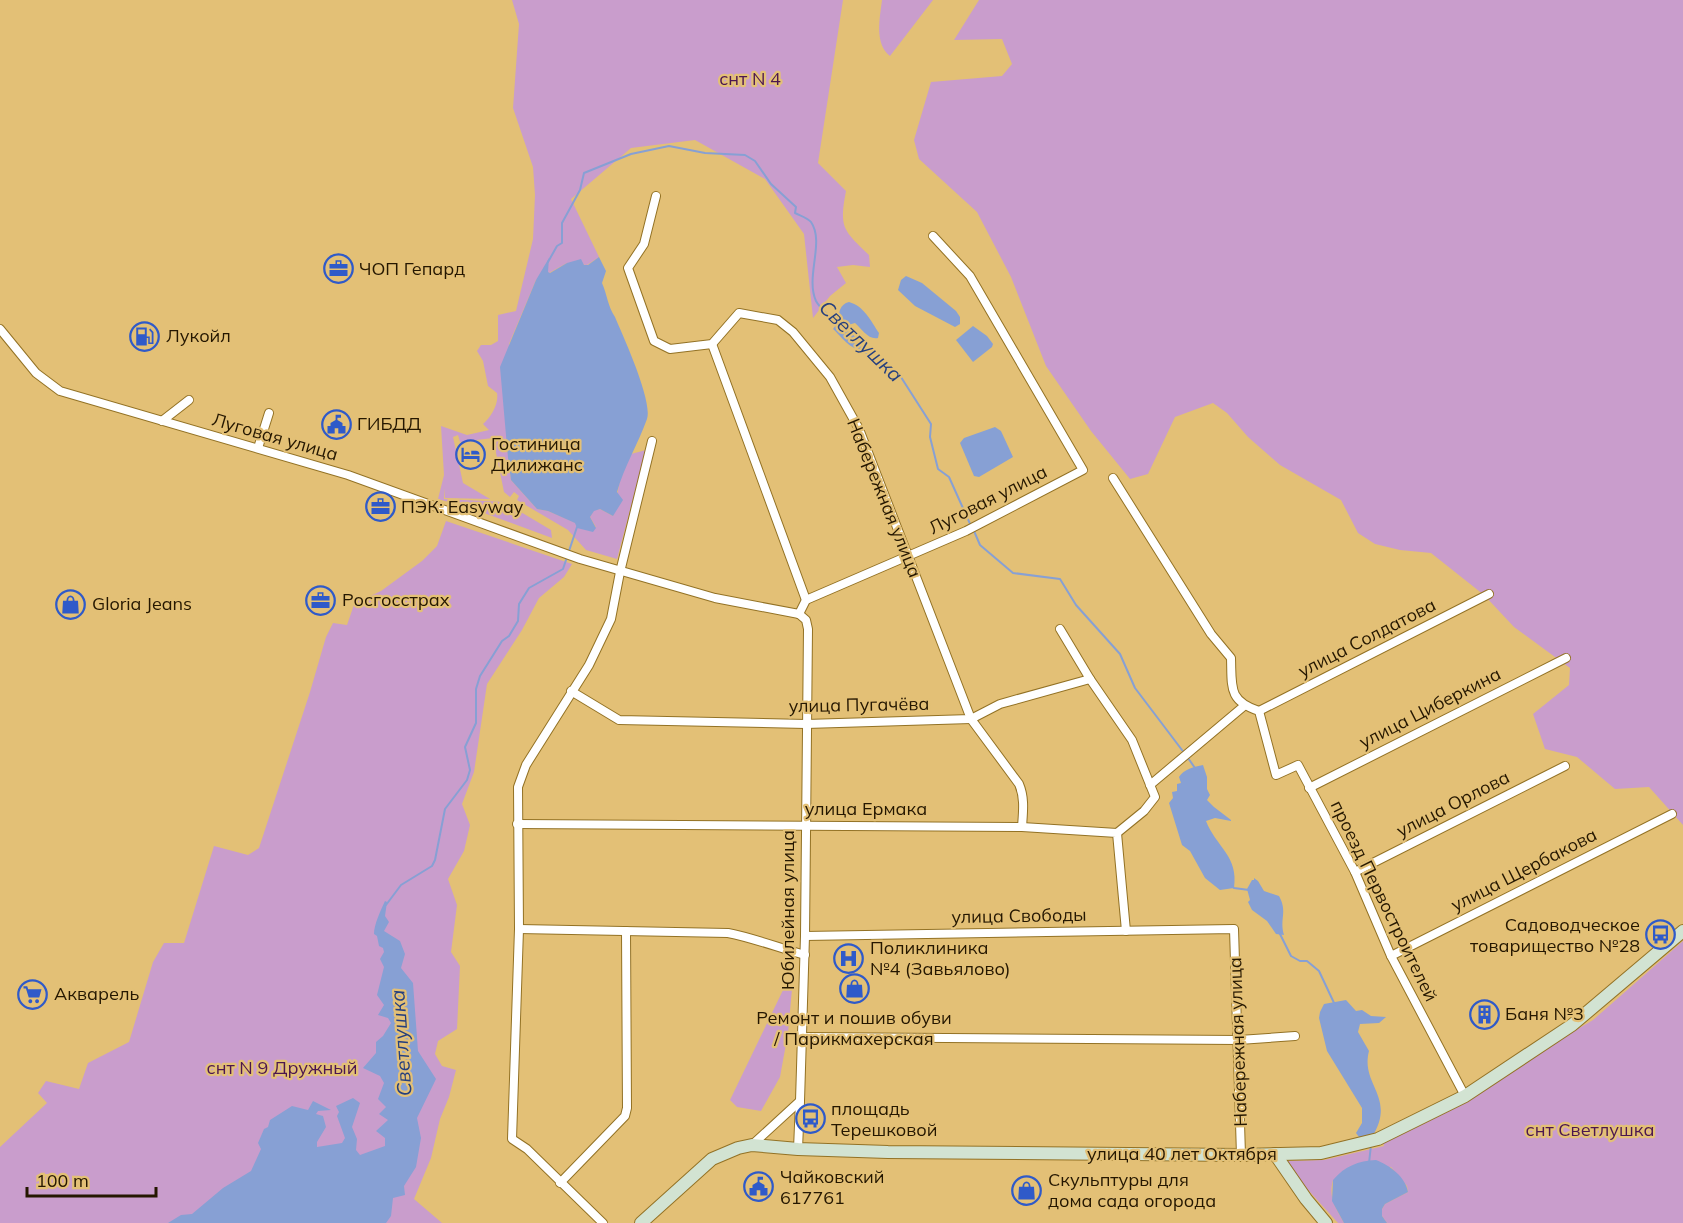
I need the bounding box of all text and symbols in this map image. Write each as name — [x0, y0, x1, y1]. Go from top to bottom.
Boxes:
park label: снт N 4 — [719, 67, 781, 90]
office icon: ЧОП Гепард — [322, 253, 354, 285]
place label: ЧОП Гепард — [359, 257, 465, 280]
water label: Светлушка — [814, 295, 908, 387]
fuel station icon: Лукойл — [129, 320, 161, 352]
place label: Лукойл — [166, 324, 231, 347]
street label: Луговая улица — [209, 408, 341, 465]
public building icon: ГИБДД — [320, 408, 352, 440]
place label: ГИБДД — [357, 412, 422, 435]
street label: Набережная улица — [842, 415, 927, 581]
place label: Гостиница Дилижанс — [491, 432, 583, 476]
hotel icon: Гостиница Дилижанс — [454, 438, 486, 470]
street label: Луговая улица — [925, 460, 1051, 539]
office icon: ПЭК: Easyway — [364, 491, 396, 523]
place label: ПЭК: Easyway — [401, 495, 524, 518]
office icon: Росгосстрах — [305, 584, 337, 616]
shop icon: Gloria Jeans — [55, 588, 87, 620]
place label: Росгосстрах — [342, 588, 450, 611]
place label: Gloria Jeans — [92, 592, 192, 615]
street label: улица Солдатова — [1294, 593, 1440, 682]
street label: улица Циберкина — [1355, 662, 1504, 753]
street label: улица Пугачёва — [788, 692, 930, 717]
street label: улица Орлова — [1392, 765, 1513, 842]
street label: проезд Первостроителей — [1326, 796, 1443, 1005]
street label: улица Ермака — [805, 797, 927, 820]
street label: улица Щербакова — [1447, 823, 1601, 916]
street label: Юбилейная улица — [776, 830, 799, 990]
street label: улица Свободы — [951, 903, 1087, 928]
place label: Садоводческое товарищество №28 — [1470, 913, 1640, 957]
bus stop icon: Садоводческое товарищество №28 — [1645, 919, 1677, 951]
place label: Поликлиника №4 (Завьялово) — [870, 936, 1011, 980]
hospital icon: Поликлиника №4 (Завьялово) — [833, 942, 865, 974]
street label: Набережная улица — [1223, 957, 1252, 1127]
shop icon: Ремонт и пошив обуви / Парикмахерская — [838, 973, 870, 1005]
supermarket icon: Акварель — [17, 978, 49, 1010]
place label: Акварель — [54, 982, 139, 1005]
water label: Светлушка — [384, 989, 417, 1097]
building icon: Баня №3 — [1468, 998, 1500, 1030]
place label: Баня №3 — [1505, 1002, 1584, 1025]
place label: Ремонт и пошив обуви / Парикмахерская — [756, 1006, 952, 1050]
park label: снт N 9 Дружный — [207, 1056, 357, 1079]
place label: площадь Терешковой — [831, 1097, 937, 1141]
bus stop icon: площадь Терешковой — [794, 1103, 826, 1135]
park label: снт Светлушка — [1526, 1118, 1654, 1141]
street label: улица 40 лет Октября — [1087, 1142, 1277, 1165]
scale bar — [27, 1160, 156, 1198]
place label: Чайковский 617761 — [780, 1165, 885, 1209]
place label: Скульптуры для дома сада огорода — [1048, 1168, 1216, 1212]
text: 100 m — [36, 1169, 89, 1192]
public building icon: Чайковский 617761 — [743, 1171, 775, 1203]
shop icon: Скульптуры для дома сада огорода — [1011, 1174, 1043, 1206]

